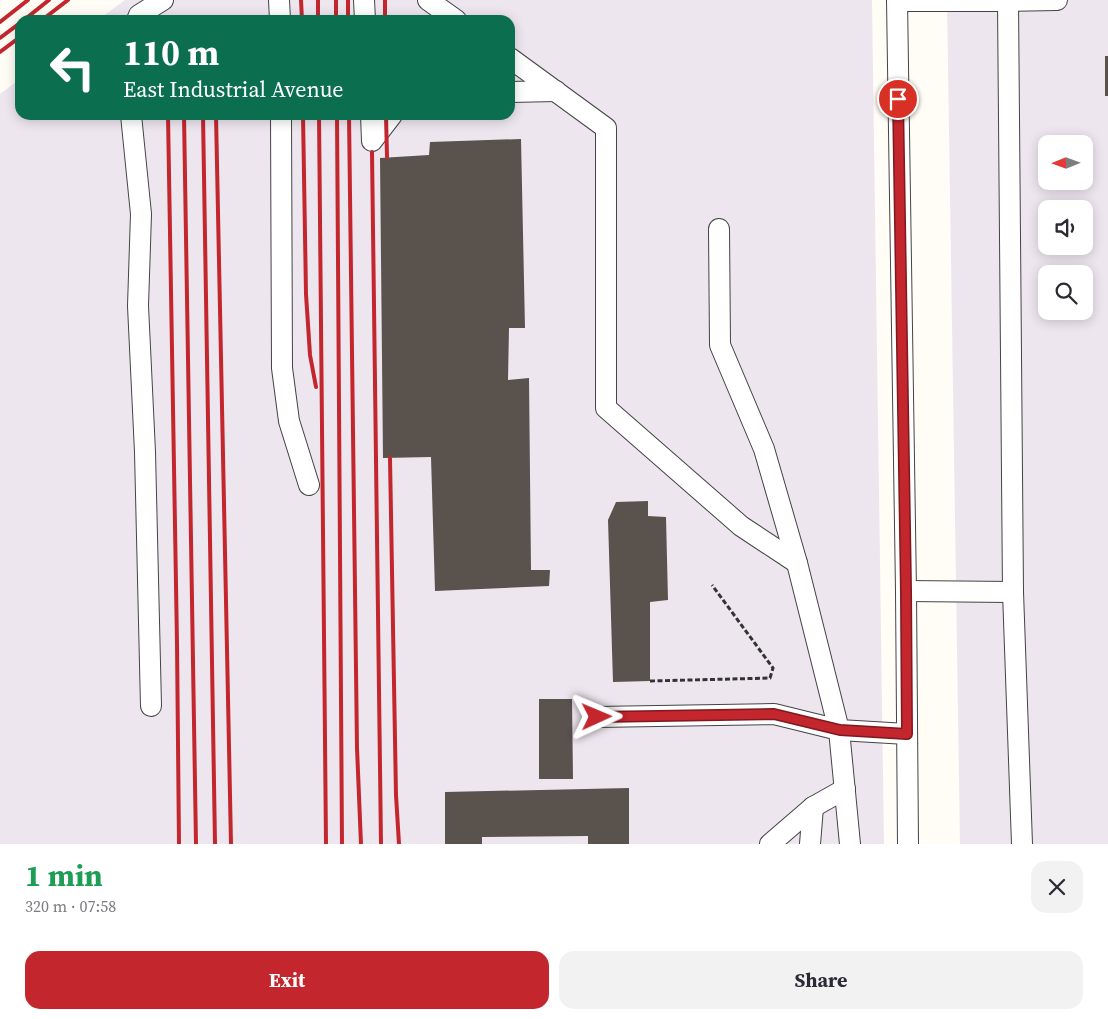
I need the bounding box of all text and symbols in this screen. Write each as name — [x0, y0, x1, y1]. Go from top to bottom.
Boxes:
text: 110 m — [123, 29, 219, 77]
icon: left — [40, 35, 105, 100]
text: East Industrial Avenue — [123, 74, 344, 104]
pin — [877, 78, 919, 120]
icon: arrive — [884, 85, 912, 113]
north arrow — [1038, 135, 1092, 190]
map controls — [1038, 135, 1093, 320]
button: sound — [1038, 200, 1093, 255]
button: search — [1038, 265, 1093, 320]
position arrow — [570, 690, 622, 742]
text: 1 min — [25, 855, 103, 896]
button: close — [1031, 861, 1083, 913]
text: 320 m · 07:58 — [25, 895, 116, 917]
button: Exit — [25, 951, 549, 1009]
button: Share — [559, 951, 1083, 1009]

